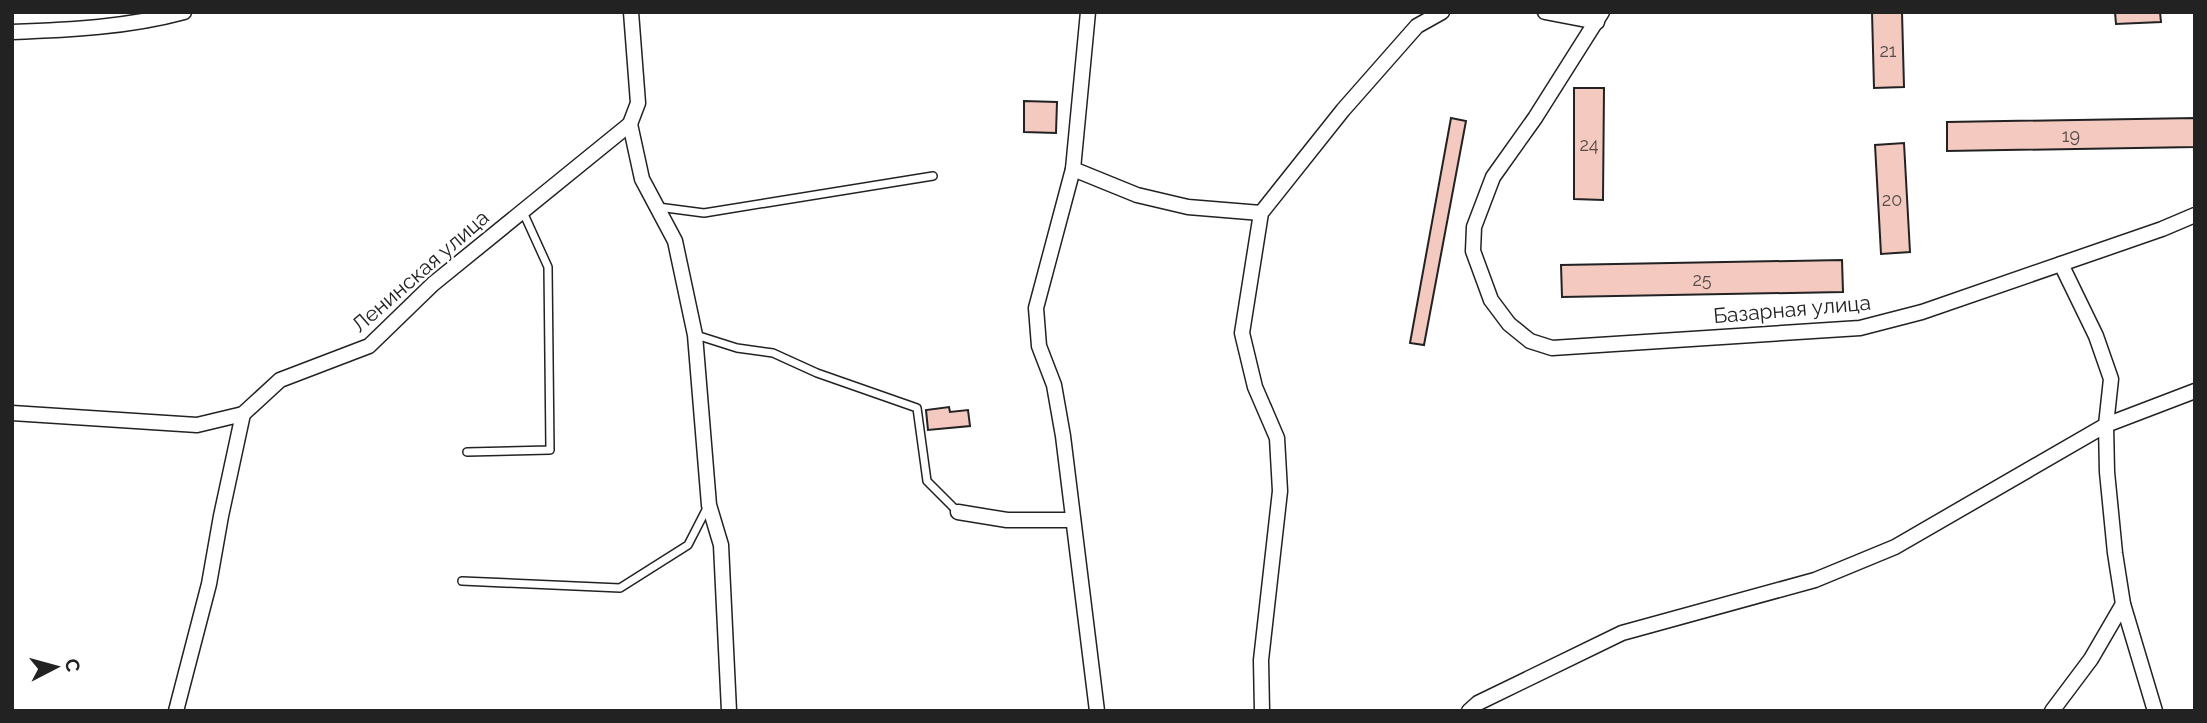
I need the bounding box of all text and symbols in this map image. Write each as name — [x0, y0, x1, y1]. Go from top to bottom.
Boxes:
house number: 21 — [1879, 40, 1897, 61]
house number: 19 — [2062, 125, 2080, 146]
house number: 24 — [1579, 134, 1599, 155]
house number: 20 — [1882, 189, 1902, 210]
street label: Ленинская улица — [346, 205, 494, 337]
house number: 25 — [1692, 269, 1712, 290]
street label: Базарная улица — [1712, 290, 1872, 328]
north arrow — [21, 632, 91, 702]
text: С — [61, 658, 85, 673]

